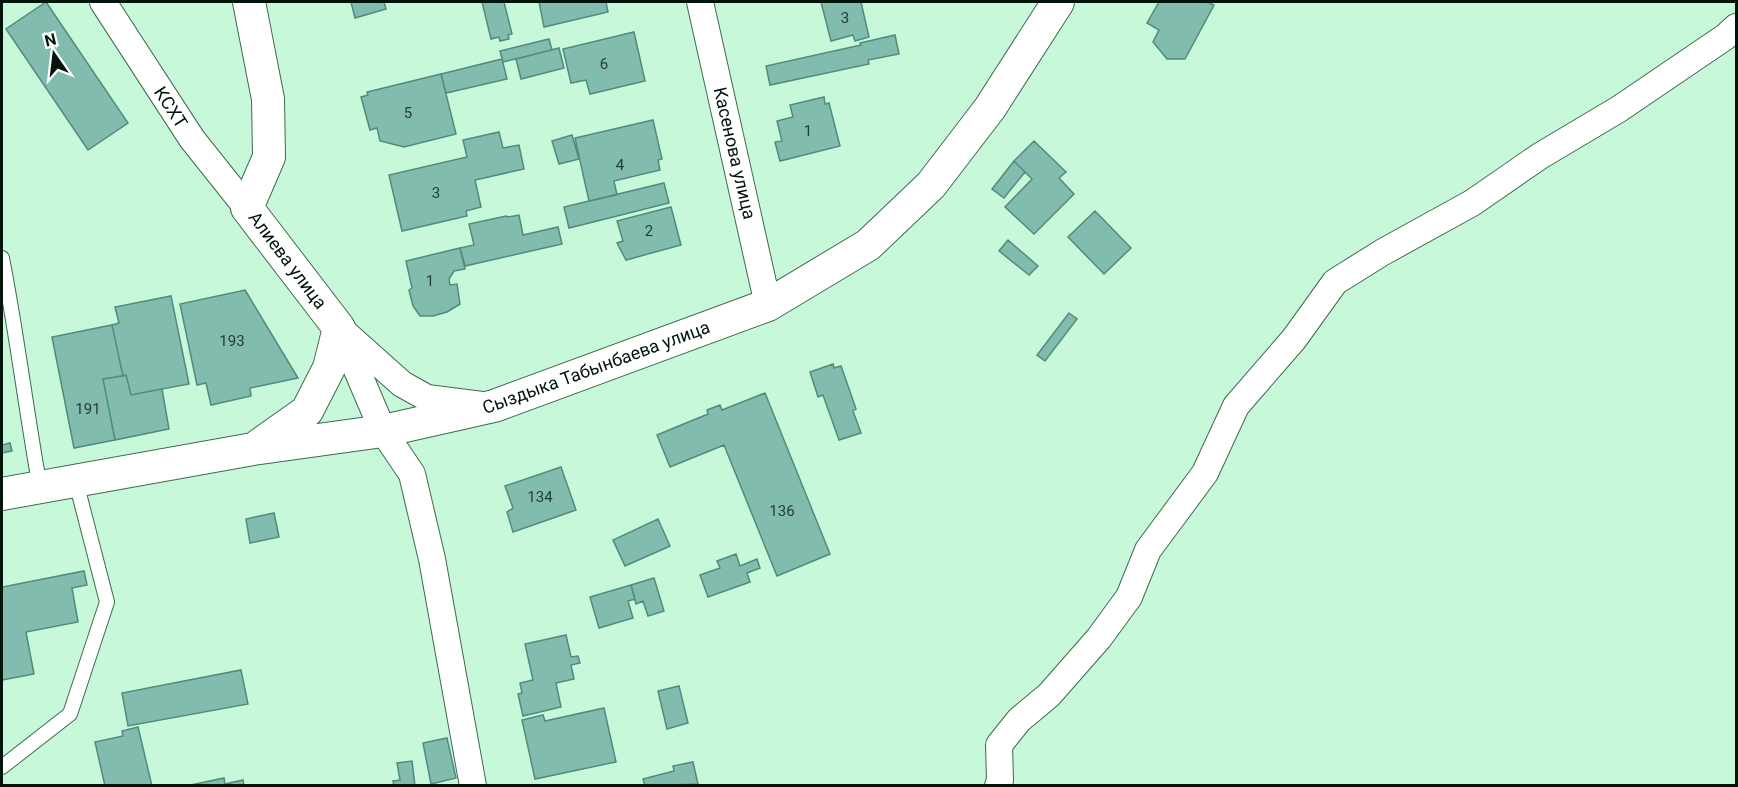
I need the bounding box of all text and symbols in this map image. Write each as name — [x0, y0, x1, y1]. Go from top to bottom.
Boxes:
house number: 3 — [841, 9, 849, 27]
north arrow — [24, 24, 84, 84]
text: N — [43, 29, 58, 51]
house number: 6 — [600, 55, 608, 73]
street label: КСХТ — [150, 82, 192, 132]
street label: Касенова улица — [710, 85, 760, 221]
house number: 5 — [404, 104, 412, 122]
house number: 1 — [804, 122, 812, 140]
house number: 4 — [616, 156, 625, 174]
house number: 3 — [432, 184, 440, 202]
street label: Алиева улица — [245, 207, 331, 313]
house number: 2 — [645, 222, 653, 240]
house number: 1 — [426, 272, 434, 290]
street label: Сыздыка Табынбаева улица — [479, 316, 713, 418]
house number: 193 — [219, 332, 245, 350]
house number: 191 — [75, 400, 101, 418]
house number: 134 — [527, 488, 553, 506]
house number: 136 — [769, 502, 795, 520]

